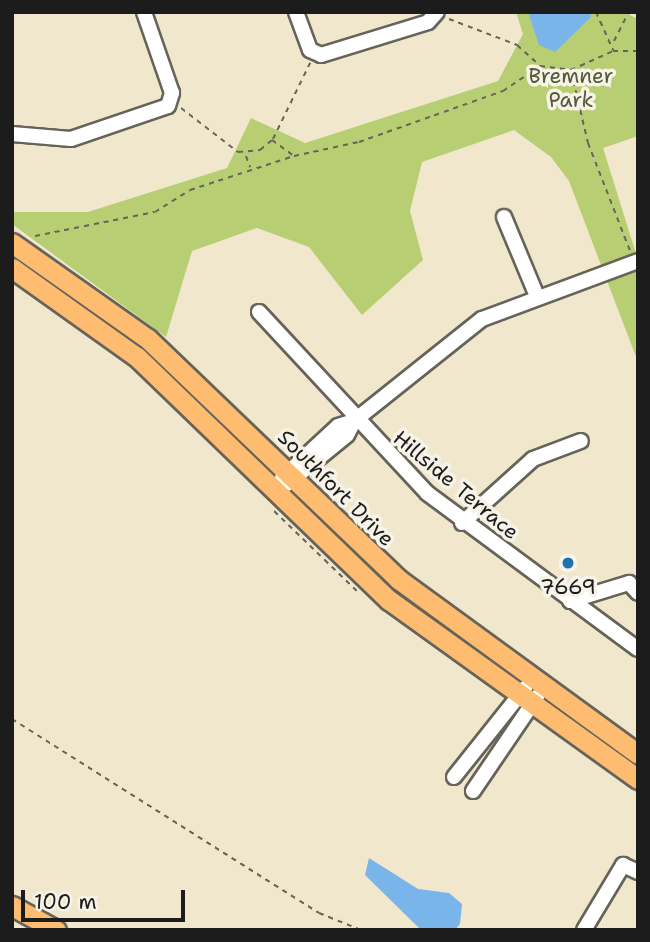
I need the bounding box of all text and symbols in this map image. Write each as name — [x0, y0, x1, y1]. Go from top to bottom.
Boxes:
park label: Bremner Park — [529, 63, 613, 113]
street label: Southfort Drive — [273, 425, 399, 551]
street label: Hillside Terrace — [388, 425, 524, 545]
marker: 7669 — [560, 555, 576, 571]
place label: 7669 — [540, 574, 596, 600]
scale bar — [24, 876, 189, 920]
text: 100 m — [34, 888, 97, 916]

